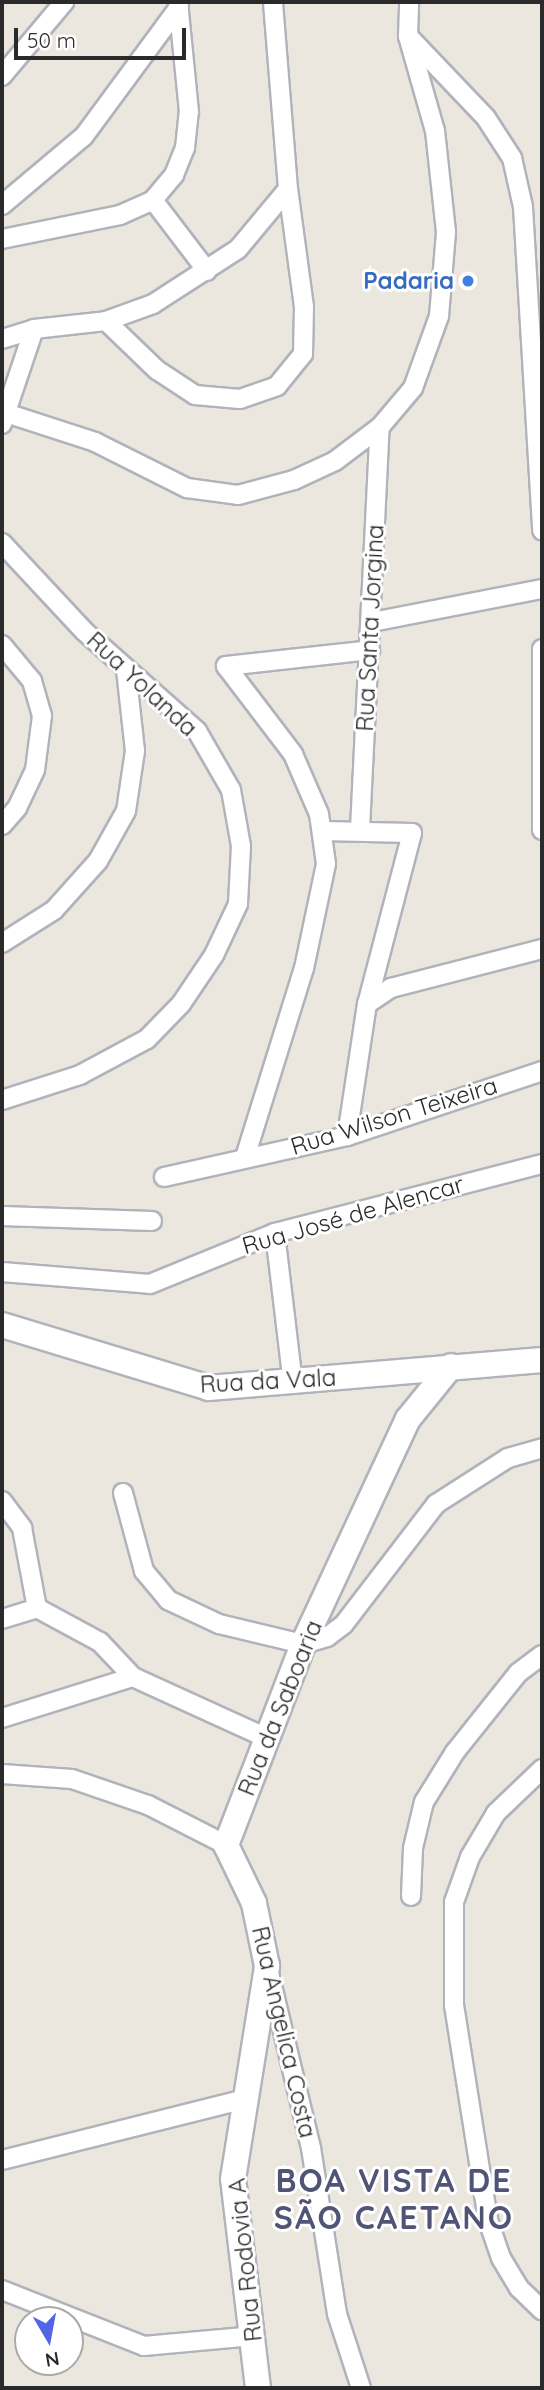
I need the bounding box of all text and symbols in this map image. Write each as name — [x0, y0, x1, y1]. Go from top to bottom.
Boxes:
scale bar — [18, 14, 189, 58]
text: 50 m — [27, 27, 76, 53]
place label: Padaria — [363, 267, 454, 295]
marker: Padaria — [460, 273, 476, 289]
street label: Rua Santa Jorgina — [350, 524, 390, 732]
street label: Rua Yolanda — [81, 626, 203, 742]
street label: Rua Wilson Teixeira — [287, 1071, 501, 1161]
street label: Rua José de Alencar — [239, 1170, 467, 1260]
street label: Rua da Vala — [199, 1363, 337, 1399]
street label: Rua da Saboaria — [232, 1616, 328, 1800]
street label: Rua Angelica Costa — [246, 1923, 322, 2141]
district label: BOA VISTA DE SÃO CAETANO — [275, 2162, 513, 2237]
street label: Rua Rodovia A — [222, 2177, 268, 2343]
north arrow — [14, 2306, 84, 2376]
text: N — [43, 2347, 61, 2373]

